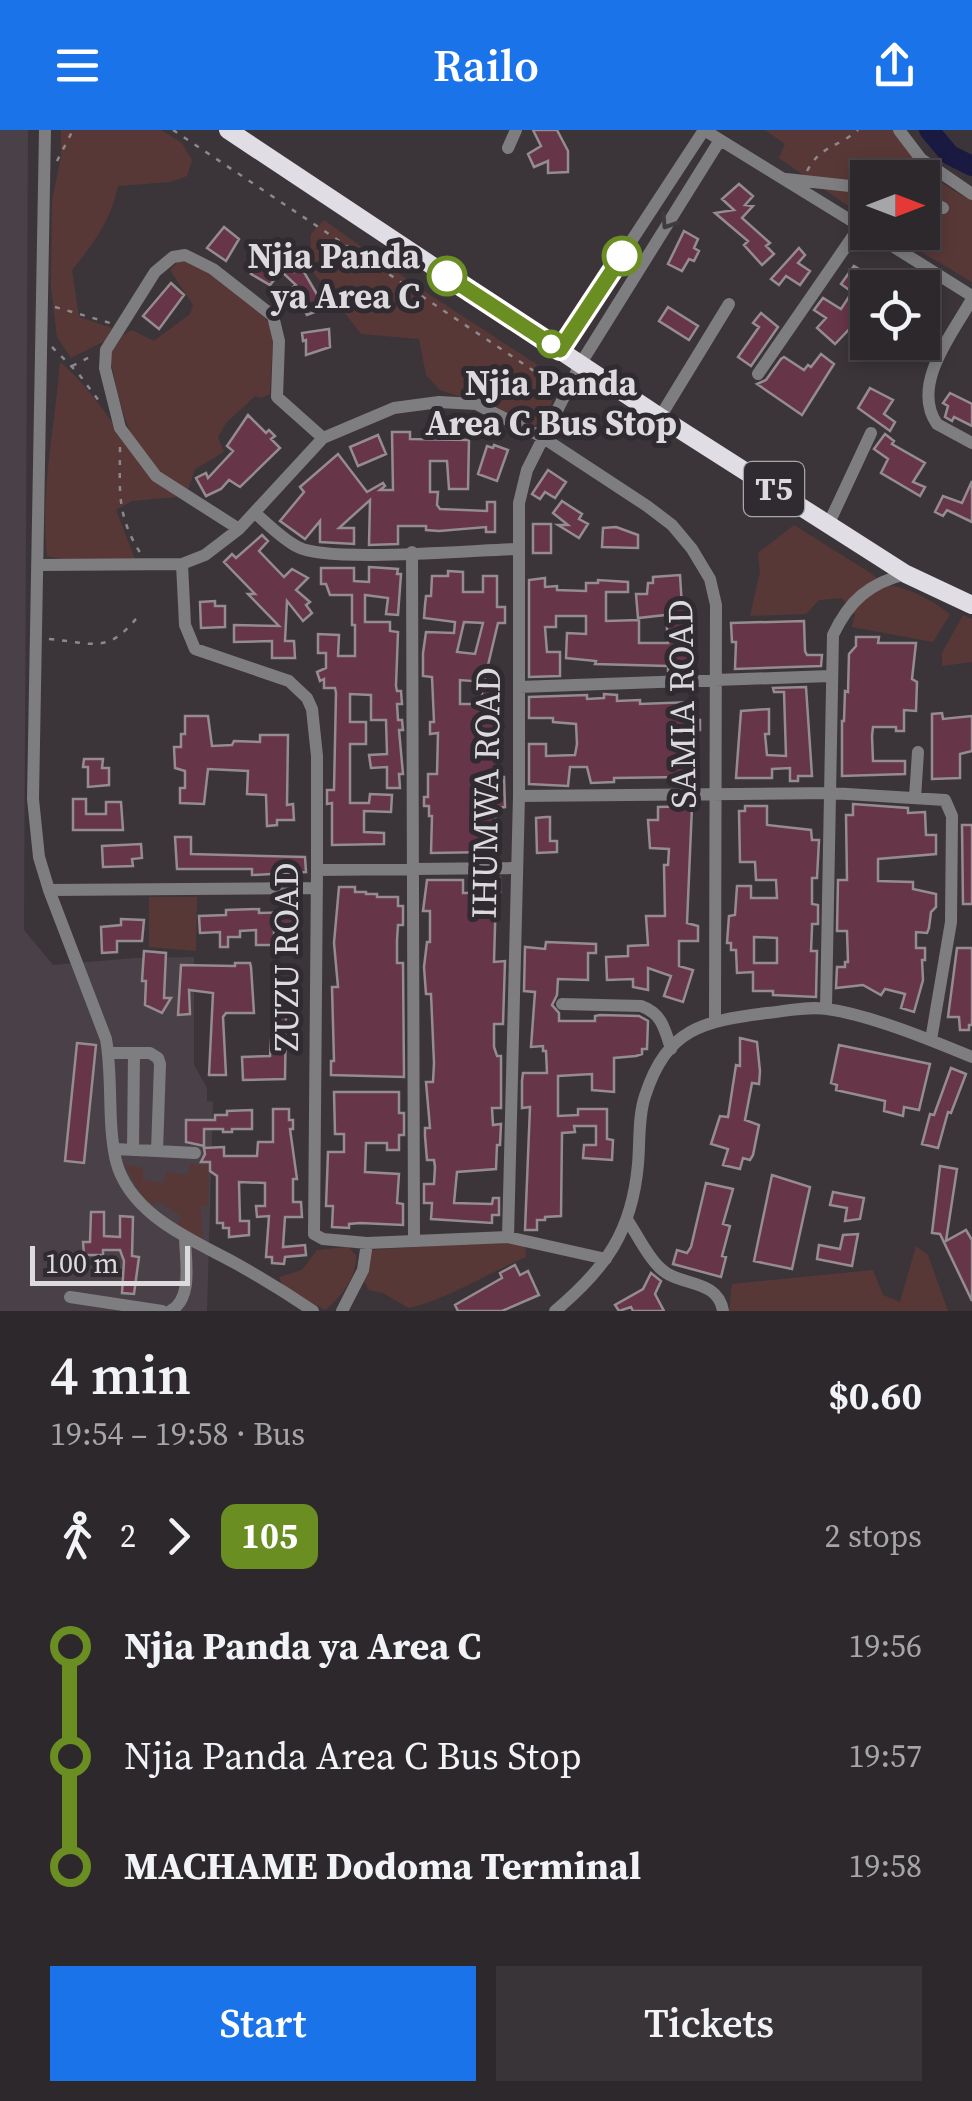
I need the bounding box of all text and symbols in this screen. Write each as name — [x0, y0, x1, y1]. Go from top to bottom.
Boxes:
text: Railo — [433, 34, 539, 96]
icon: menu — [50, 38, 105, 93]
icon: share — [867, 38, 922, 93]
north arrow — [850, 160, 940, 250]
map controls — [850, 160, 940, 360]
one-way arrow — [661, 212, 680, 230]
place label: Njia Panda ya Area C — [248, 232, 420, 320]
unlabelled marker — [603, 237, 641, 275]
marker: Njia Panda ya Area C — [428, 257, 466, 295]
button: locate — [850, 270, 940, 360]
marker: Njia Panda Area C Bus Stop — [538, 331, 564, 357]
place label: Njia Panda Area C Bus Stop — [425, 359, 677, 447]
road number: T5 — [744, 462, 804, 516]
street label: SAMIA ROAD — [656, 599, 708, 809]
street label: IHUMWA ROAD — [460, 667, 512, 919]
street label: ZUZU ROAD — [262, 862, 310, 1052]
scale bar — [30, 1241, 190, 1286]
text: 100 m — [45, 1244, 119, 1282]
text: 4 min — [50, 1337, 191, 1412]
text: $0.60 — [828, 1370, 922, 1422]
text: 19:54 – 19:58 · Bus — [50, 1412, 305, 1456]
icon: walk — [50, 1509, 105, 1564]
icon: forward — [151, 1509, 206, 1564]
text: 105 — [241, 1512, 298, 1560]
text: 2 — [120, 1514, 136, 1558]
text: 2 stops — [824, 1514, 922, 1558]
text: Njia Panda ya Area C — [124, 1620, 481, 1672]
text: 19:56 — [848, 1624, 922, 1668]
text: Njia Panda Area C Bus Stop — [124, 1730, 582, 1782]
text: 19:57 — [848, 1734, 922, 1778]
text: MACHAME Dodoma Terminal — [124, 1840, 641, 1892]
text: 19:58 — [848, 1844, 922, 1888]
button: Start — [50, 1966, 476, 2081]
button: Tickets — [496, 1966, 922, 2081]

